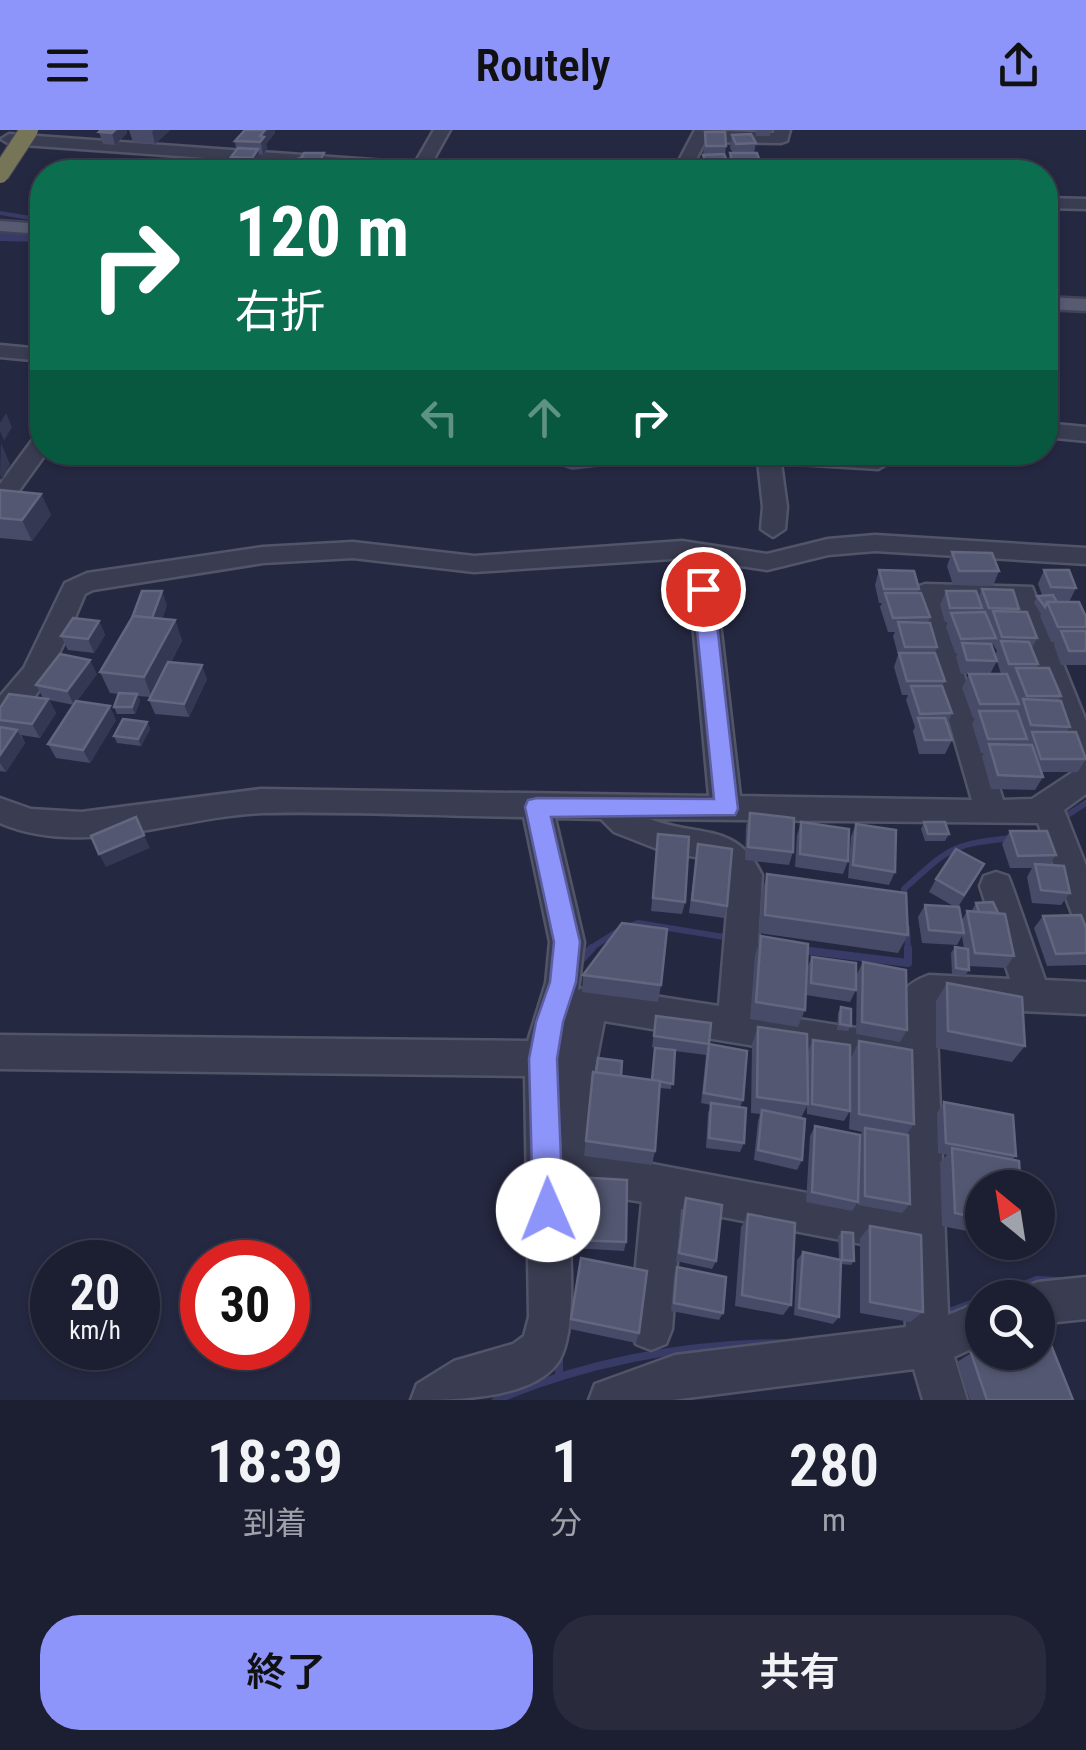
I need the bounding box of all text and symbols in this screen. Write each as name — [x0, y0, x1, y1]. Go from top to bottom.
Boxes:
icon: menu — [40, 38, 95, 93]
icon: share — [991, 38, 1046, 93]
text: Routely — [475, 39, 611, 92]
text: 120 m — [235, 191, 409, 273]
icon: right — [70, 200, 200, 330]
text: 右折 — [235, 285, 325, 338]
icon: left — [412, 390, 467, 445]
icon: ahead — [517, 390, 572, 445]
icon: right — [622, 390, 677, 445]
pin — [661, 547, 746, 632]
icon: arrive — [676, 562, 731, 617]
position arrow — [496, 1158, 600, 1262]
north arrow — [965, 1170, 1055, 1260]
map controls — [965, 1170, 1055, 1370]
speed limit sign: 30 — [180, 1240, 310, 1370]
text: 20 — [70, 1264, 120, 1322]
button: search — [965, 1280, 1055, 1370]
text: km/h — [69, 1316, 121, 1345]
text: 18:39 — [207, 1426, 343, 1497]
text: 1 — [551, 1426, 581, 1497]
text: 280 — [789, 1430, 879, 1501]
text: m — [822, 1501, 846, 1539]
text: 到着 — [243, 1504, 307, 1542]
text: 分 — [550, 1504, 582, 1542]
button: 終了 — [40, 1615, 533, 1730]
button: 共有 — [553, 1615, 1046, 1730]

